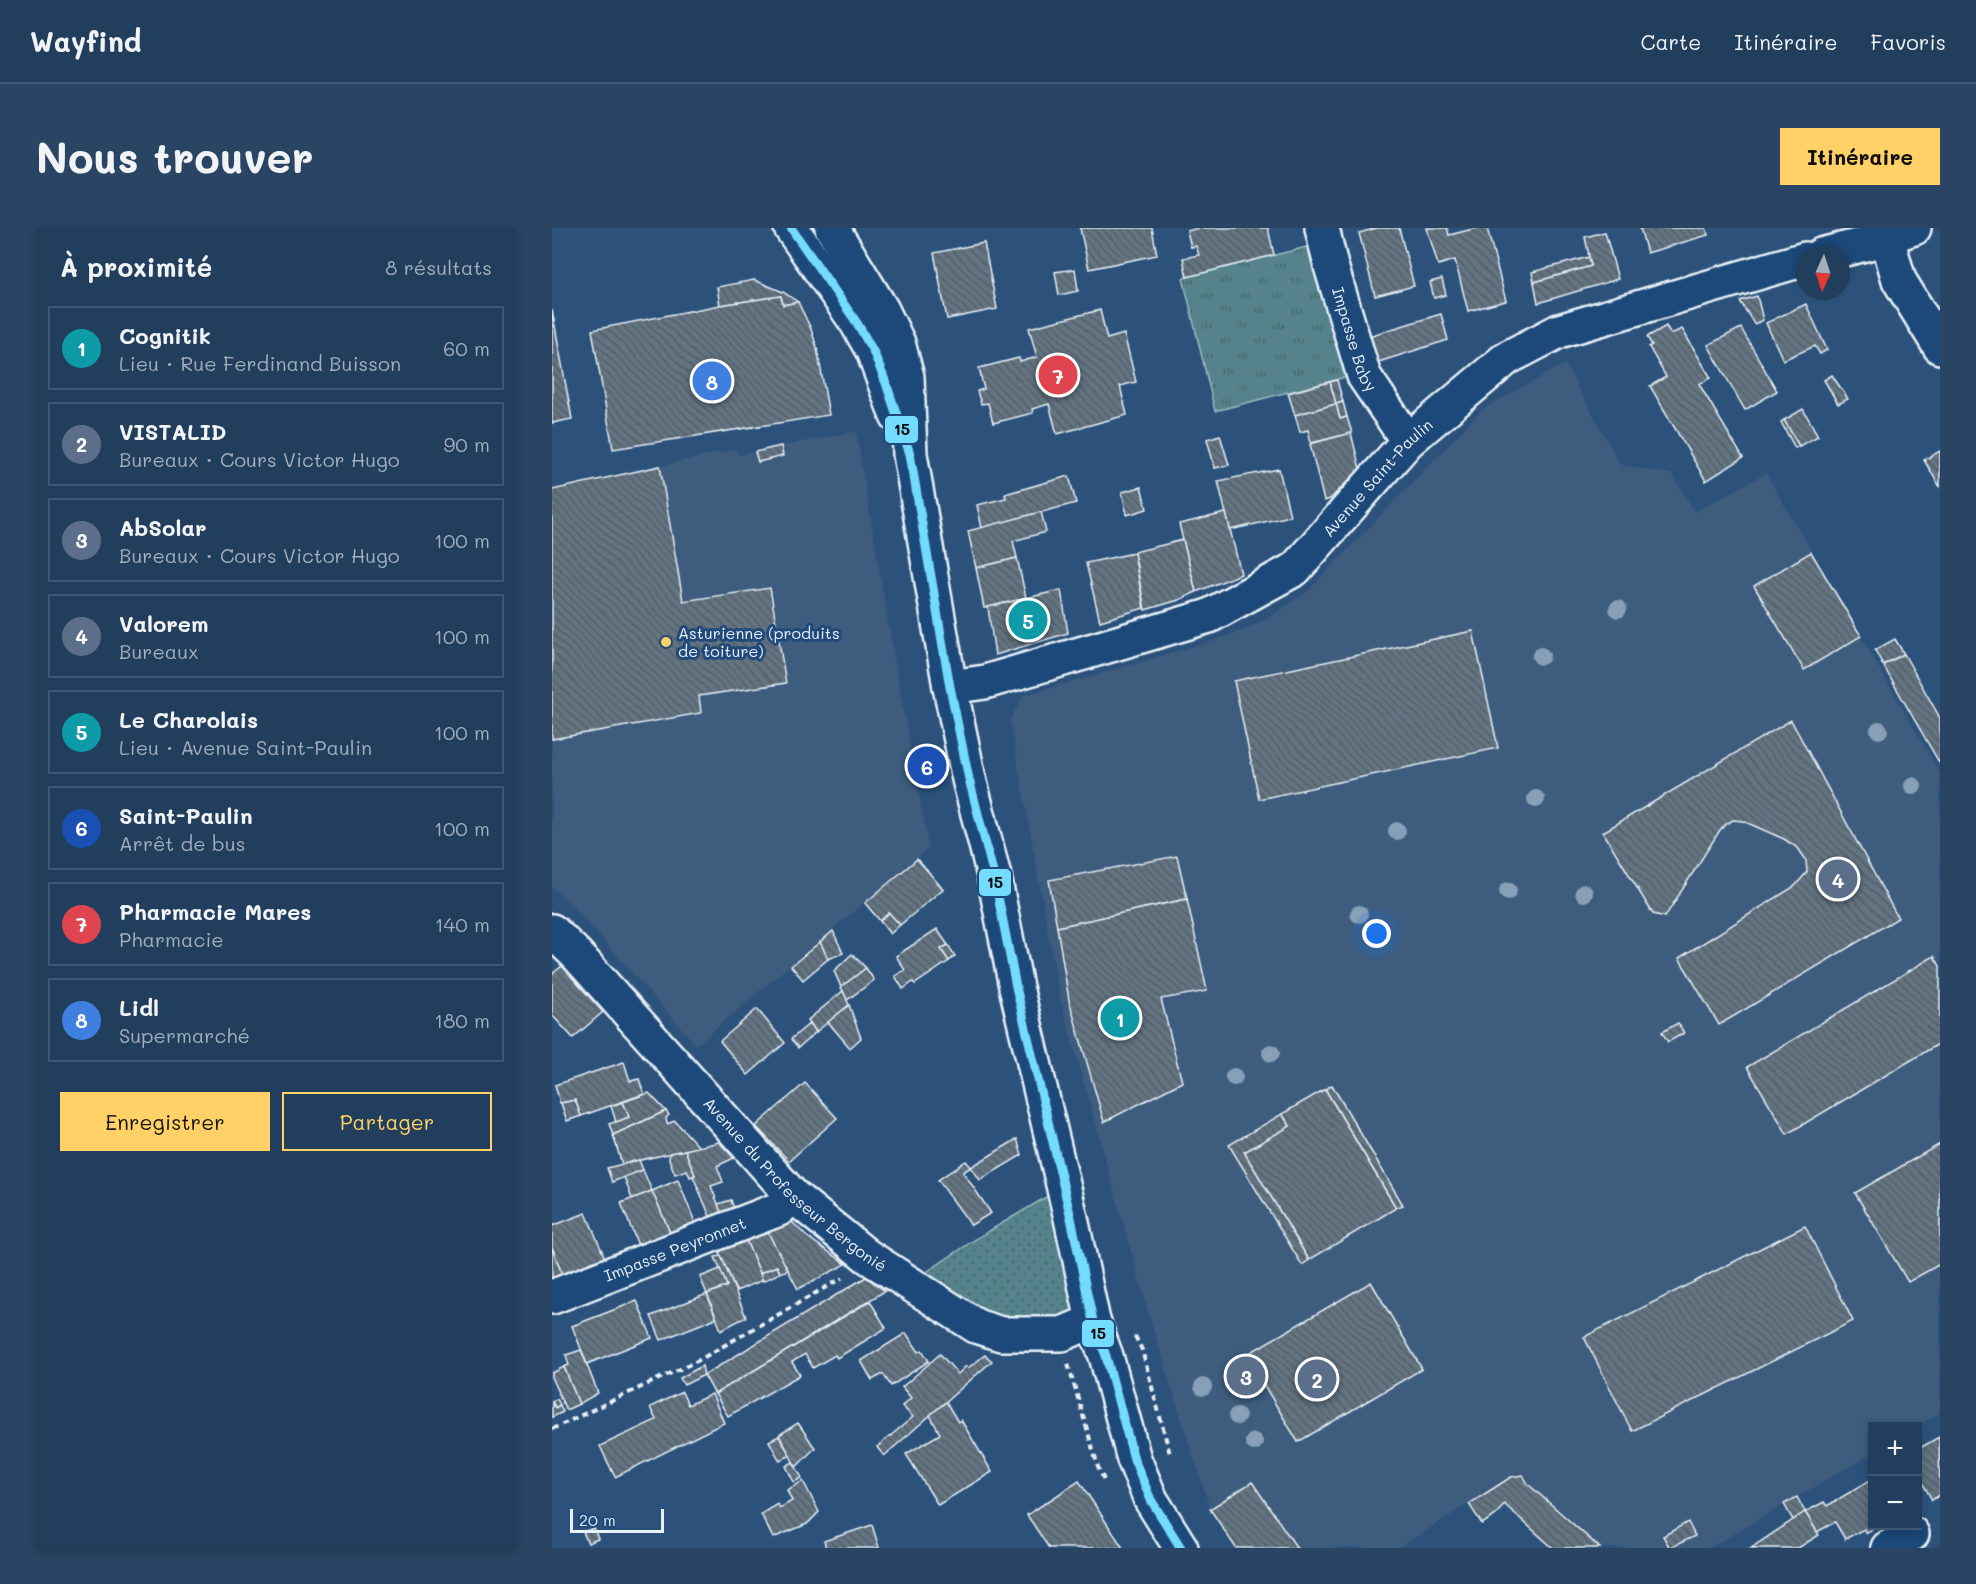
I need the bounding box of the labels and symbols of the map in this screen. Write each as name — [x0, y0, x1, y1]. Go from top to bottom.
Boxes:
north arrow — [1796, 246, 1850, 300]
street label: Impasse Baby — [1328, 284, 1382, 395]
pin: 7 — [1038, 352, 1078, 398]
pin: 8 — [692, 358, 732, 404]
street label: Avenue Saint-Paulin — [1317, 414, 1437, 541]
line badge: 15 — [884, 415, 919, 444]
text: 15 — [894, 418, 910, 439]
pin: 5 — [1008, 598, 1048, 642]
place label: Asturienne (produits de toiture) — [678, 622, 840, 661]
marker: Asturienne (produits de toiture) — [659, 635, 673, 649]
pin: 6 — [908, 744, 946, 788]
pin: 4 — [1818, 856, 1858, 902]
line badge: 15 — [978, 868, 1012, 897]
text: 15 — [987, 871, 1003, 892]
your location — [1362, 919, 1391, 948]
pin: 1 — [1100, 996, 1140, 1040]
street label: Avenue du Professeur Bergonié — [699, 1092, 891, 1276]
street label: Impasse Peyronnet — [601, 1212, 749, 1286]
line badge: 15 — [1081, 1319, 1115, 1348]
text: 15 — [1090, 1322, 1106, 1343]
pin: 3 — [1226, 1354, 1266, 1398]
pin: 2 — [1298, 1356, 1336, 1402]
scale bar — [570, 1506, 664, 1534]

